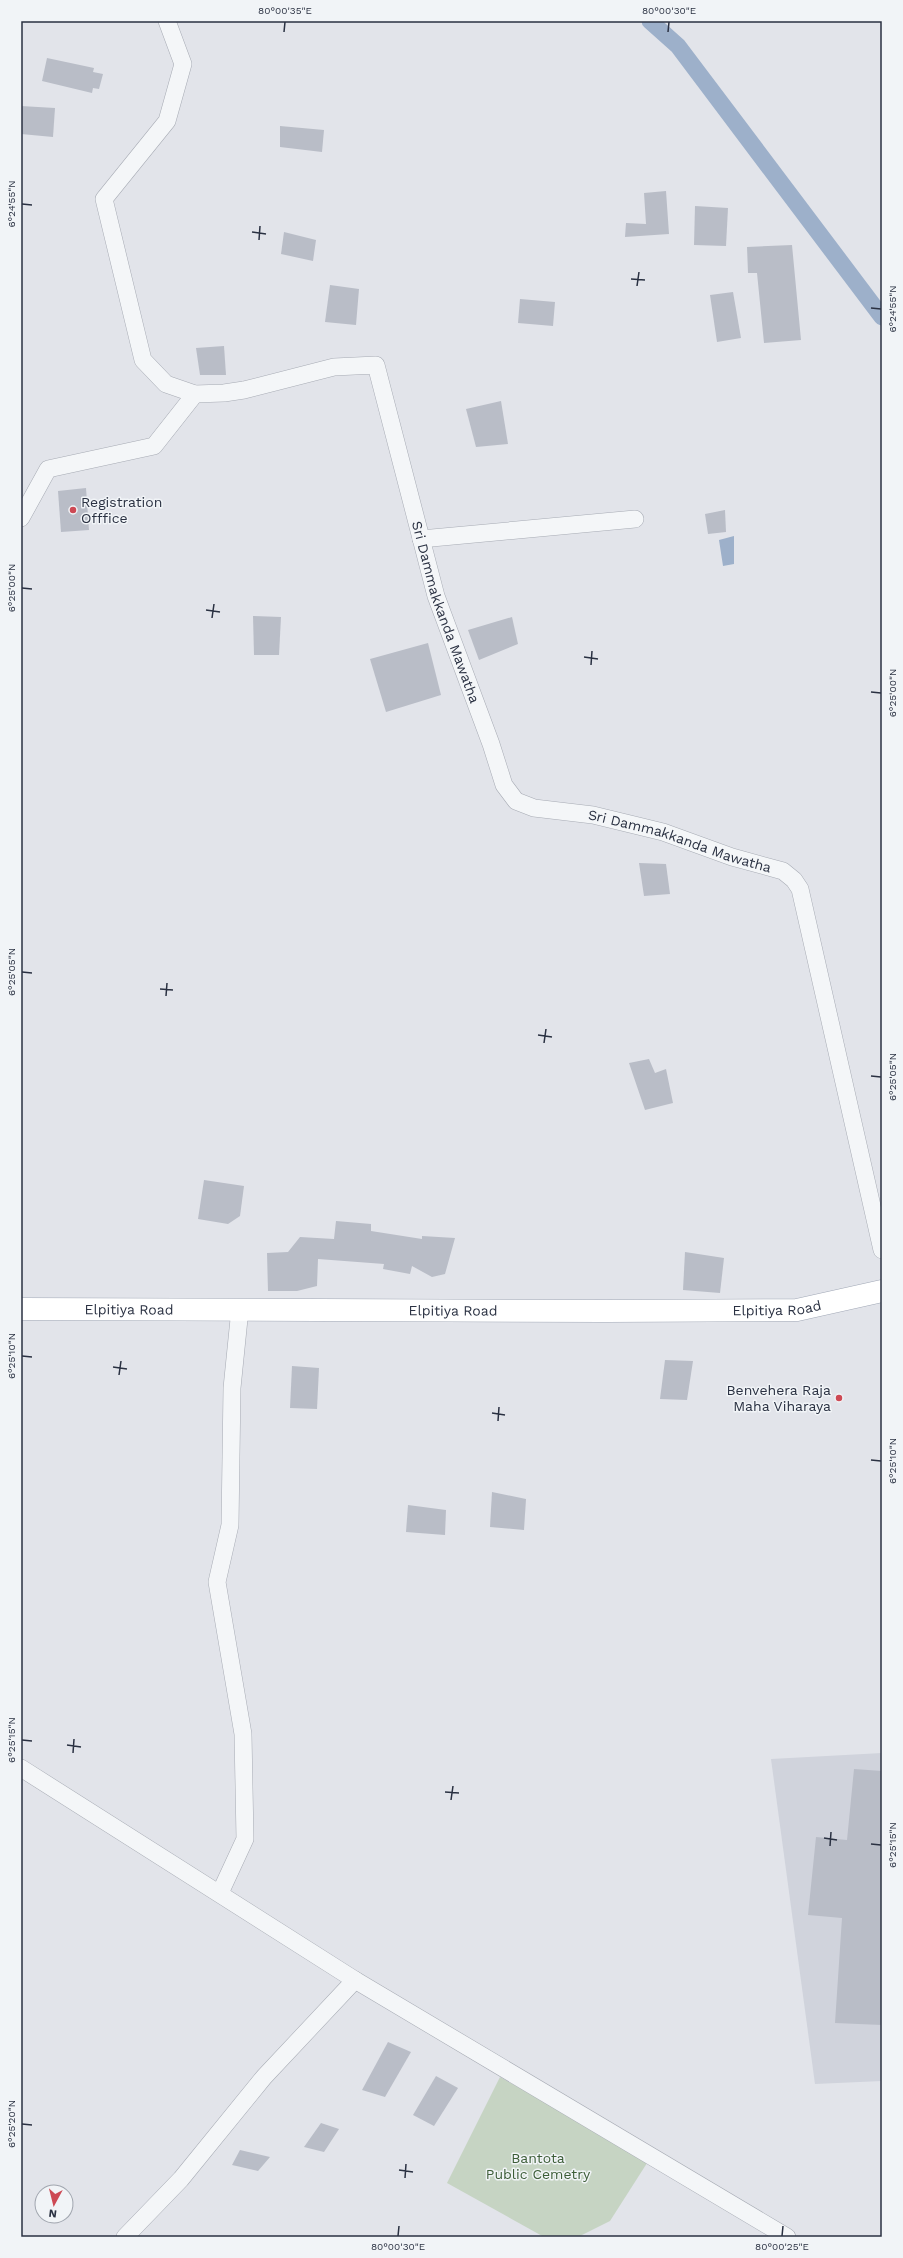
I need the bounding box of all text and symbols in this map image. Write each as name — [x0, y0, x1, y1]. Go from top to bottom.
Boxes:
text: 80°00'35"E — [258, 5, 312, 16]
text: 80°00'30"E — [642, 5, 696, 16]
text: 6°24'55"N — [6, 180, 17, 228]
text: 6°24'55"N — [887, 285, 898, 333]
place label: Registration Offfice — [81, 494, 162, 526]
marker: Registration Offfice — [68, 505, 78, 515]
street label: Sri Dammakkanda Mawatha — [409, 519, 483, 705]
text: 6°25'00"N — [6, 564, 17, 612]
text: 6°25'00"N — [887, 669, 898, 717]
street label: Sri Dammakkanda Mawatha — [587, 806, 773, 875]
text: 6°25'05"N — [6, 948, 17, 996]
text: 6°25'05"N — [887, 1053, 898, 1101]
street label: Elpitiya Road — [732, 1297, 823, 1318]
street label: Elpitiya Road — [84, 1301, 174, 1318]
street label: Elpitiya Road — [408, 1302, 498, 1319]
text: 6°25'10"N — [6, 1333, 17, 1379]
place label: Benvehera Raja Maha Viharaya — [726, 1382, 831, 1414]
marker: Benvehera Raja Maha Viharaya — [834, 1393, 844, 1403]
text: 6°25'10"N — [887, 1438, 898, 1484]
text: 6°25'15"N — [6, 1717, 17, 1763]
text: 6°25'15"N — [887, 1822, 898, 1868]
text: 6°25'20"N — [6, 2100, 17, 2148]
park label: Bantota Public Cemetry — [486, 2150, 591, 2182]
north arrow — [34, 2184, 74, 2224]
text: N — [48, 2206, 58, 2220]
text: 80°00'30"E — [371, 2241, 425, 2252]
text: 80°00'25"E — [755, 2241, 809, 2252]

